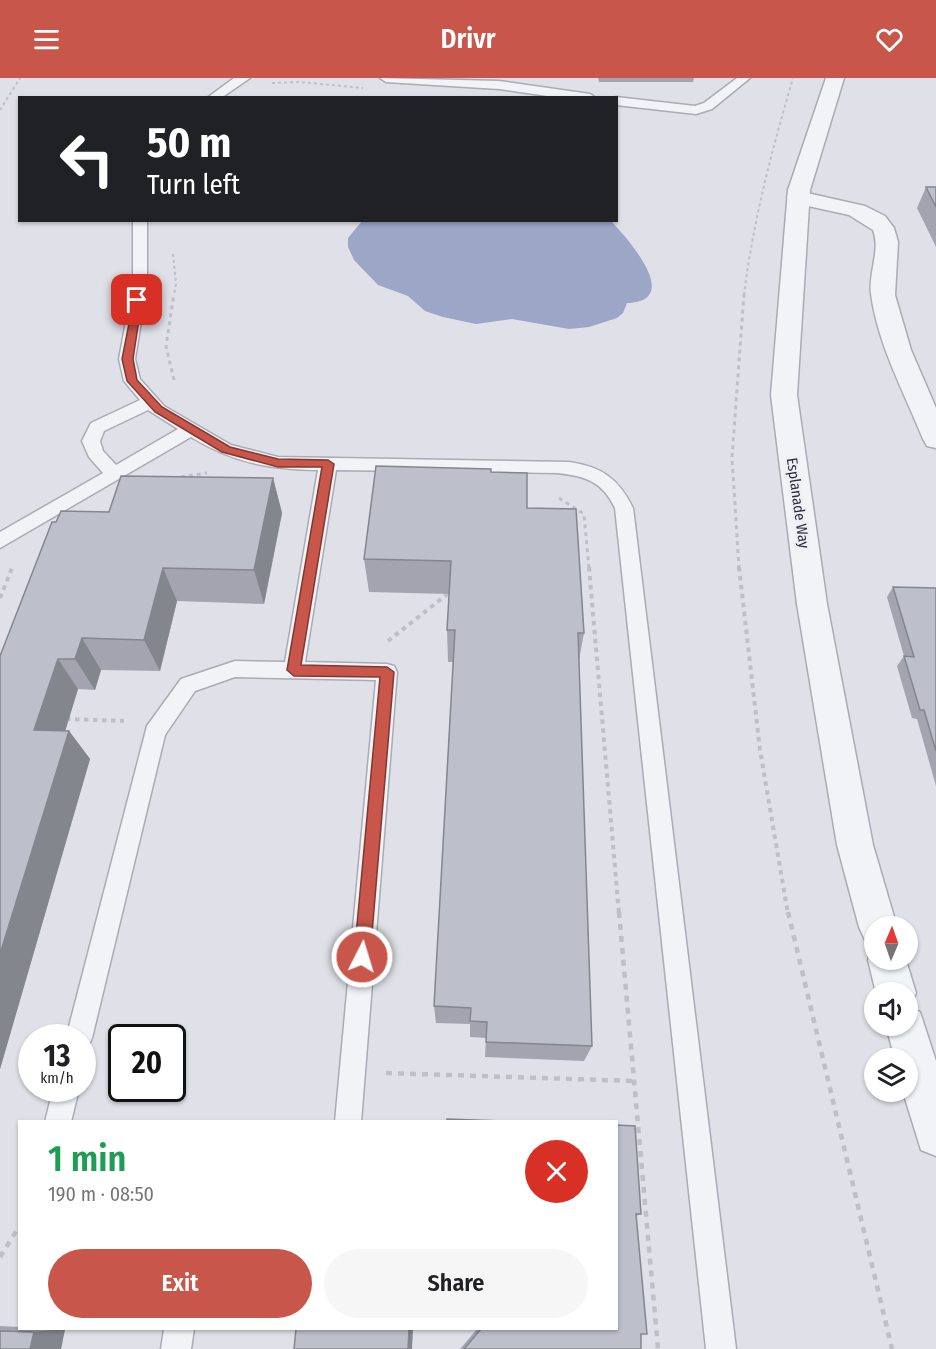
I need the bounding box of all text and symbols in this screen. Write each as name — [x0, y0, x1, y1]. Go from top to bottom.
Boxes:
icon: menu — [30, 23, 63, 56]
text: Drivr — [440, 23, 496, 55]
icon: heart — [873, 23, 906, 56]
text: 50 m — [147, 118, 231, 168]
icon: left — [48, 120, 126, 198]
text: Turn left — [147, 169, 240, 201]
pin — [111, 274, 162, 325]
icon: arrive — [120, 283, 153, 316]
street label: Esplanade Way — [783, 456, 813, 550]
north arrow — [864, 916, 918, 970]
map controls — [864, 916, 918, 1102]
position arrow — [330, 925, 394, 989]
button: sound — [864, 982, 918, 1036]
speed limit sign: 20 — [108, 1024, 186, 1102]
text: 13 — [44, 1038, 70, 1074]
button: layers — [864, 1048, 918, 1102]
text: km/h — [40, 1069, 74, 1087]
text: 1 min — [48, 1137, 126, 1181]
button: close — [525, 1140, 588, 1203]
text: 190 m · 08:50 — [48, 1182, 154, 1206]
button: Exit — [48, 1249, 312, 1318]
button: Share — [324, 1249, 588, 1318]

